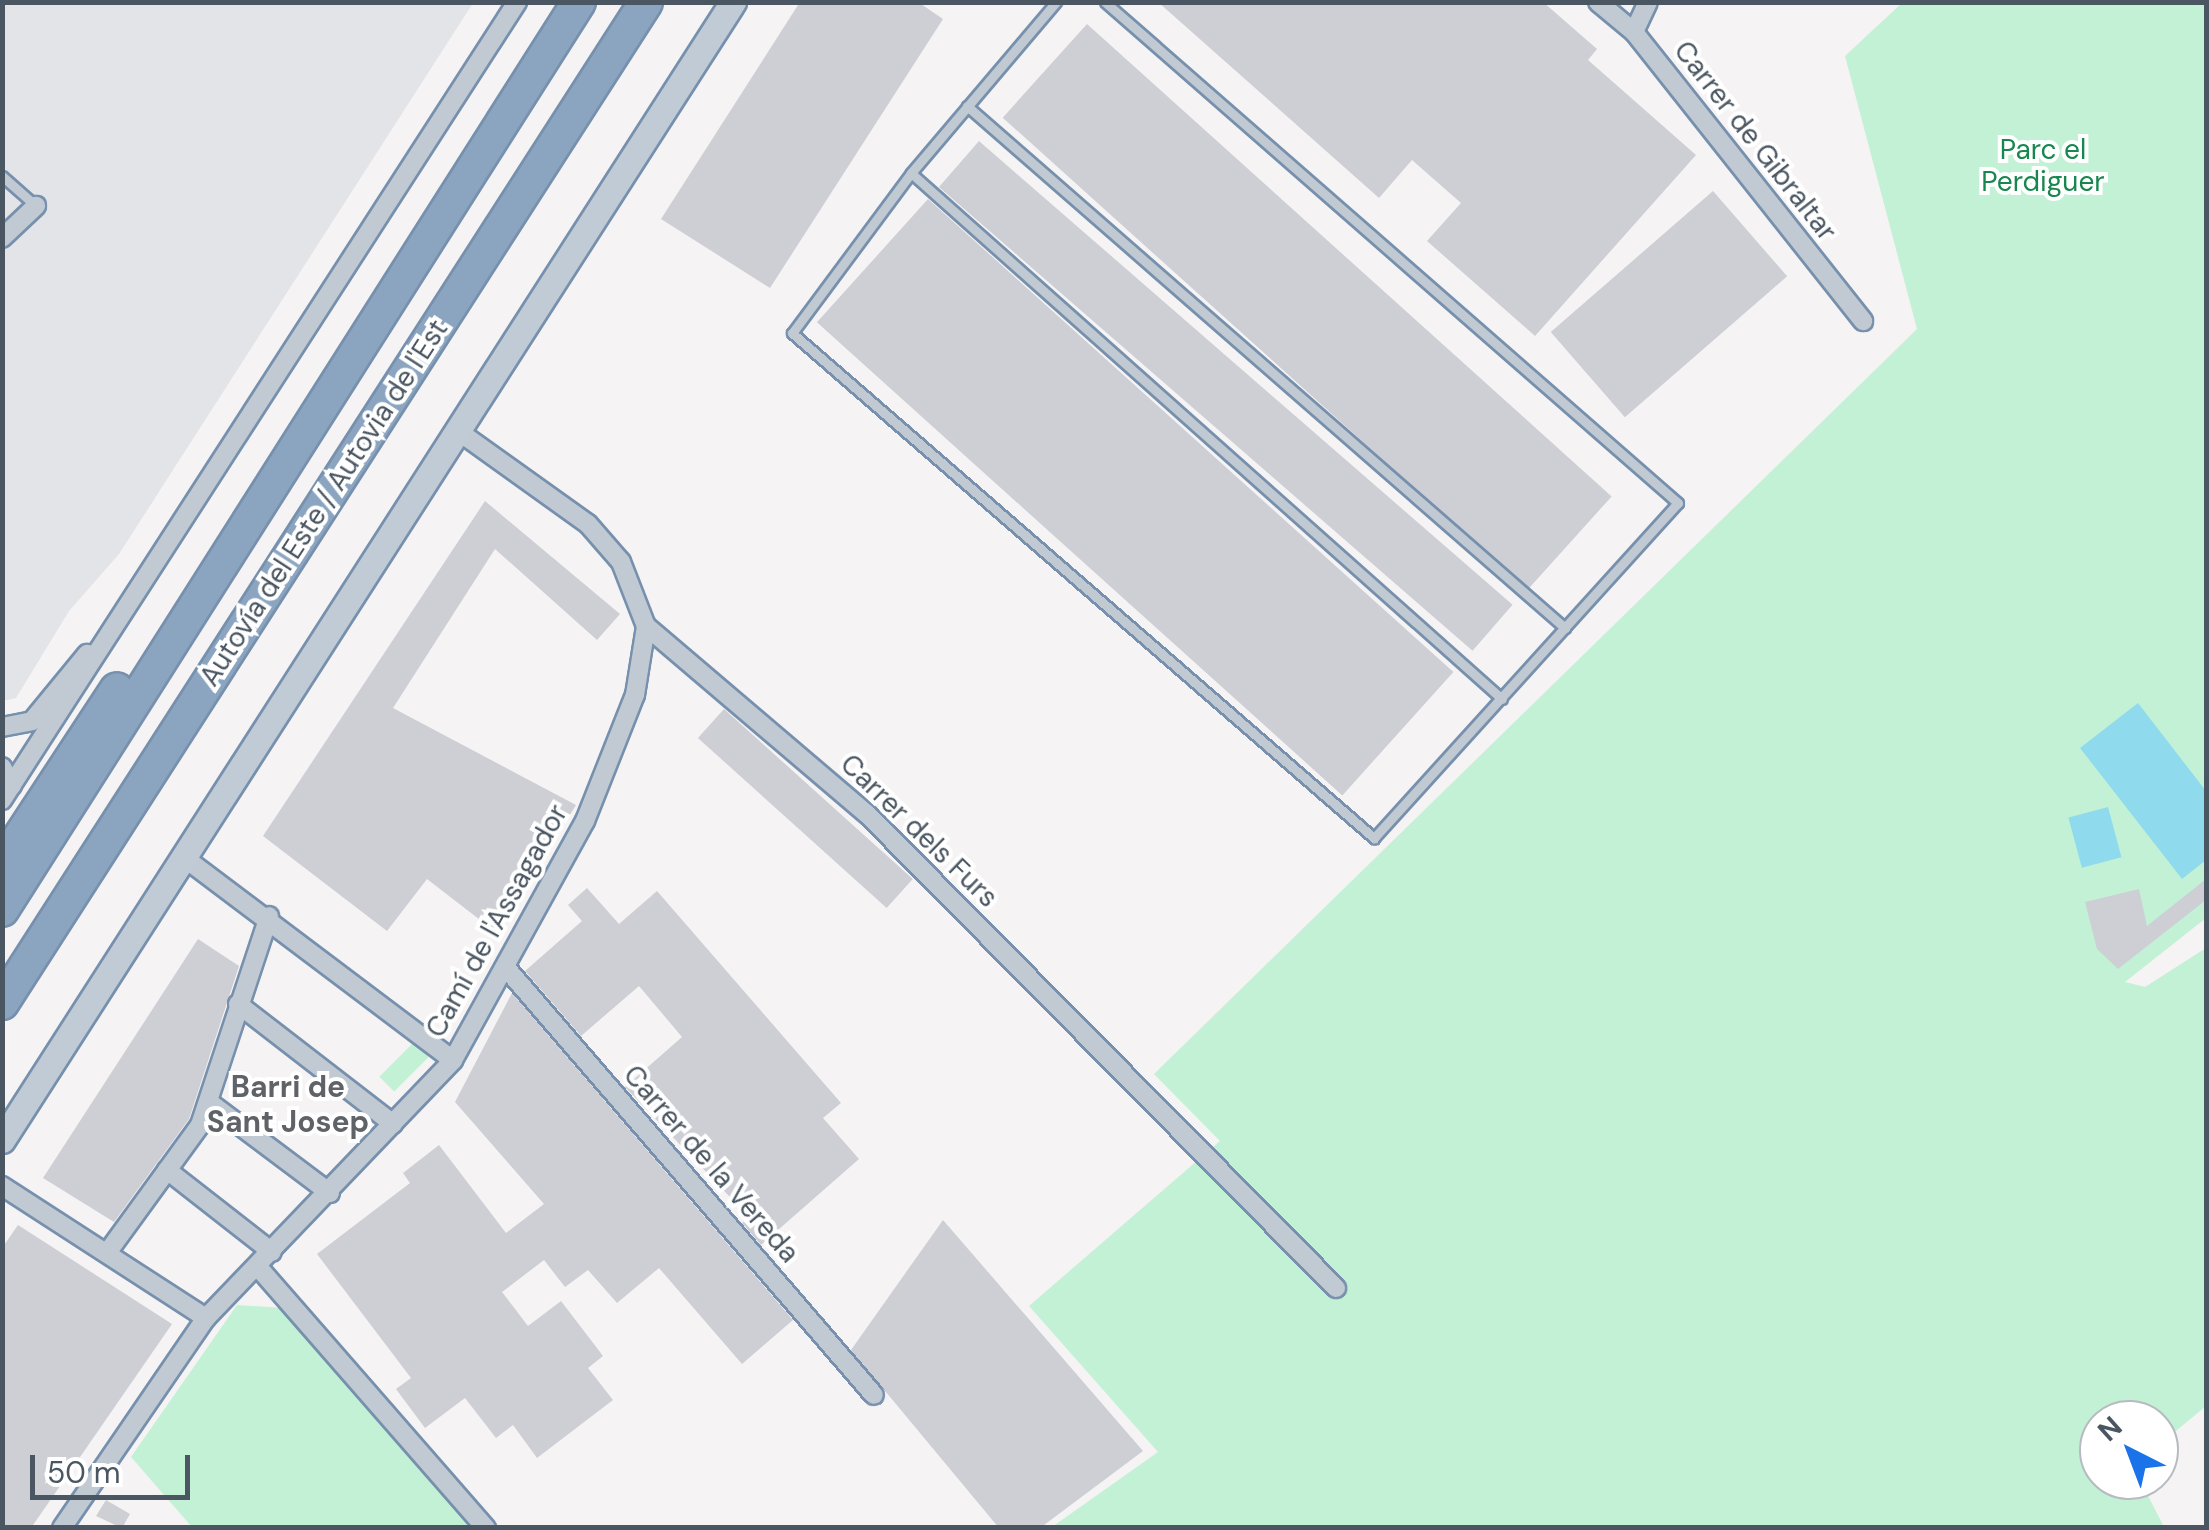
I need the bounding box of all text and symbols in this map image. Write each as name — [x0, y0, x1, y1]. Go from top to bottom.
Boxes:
street label: Carrer de Gibraltar — [1667, 35, 1843, 247]
park label: Parc el Perdiguer — [1981, 133, 2105, 199]
street label: Autovía del Este / Autovia de l'Est — [193, 314, 455, 692]
street label: Carrer dels Furs — [833, 747, 1005, 915]
street label: Camí de l'Assagador — [419, 799, 575, 1043]
street label: Carrer de la Vereda — [616, 1058, 806, 1270]
district label: Barri de Sant Josep — [207, 1069, 369, 1140]
north arrow — [2079, 1400, 2179, 1500]
text: N — [2090, 1408, 2130, 1449]
scale bar — [35, 1435, 195, 1497]
text: 50 m — [47, 1453, 121, 1492]

